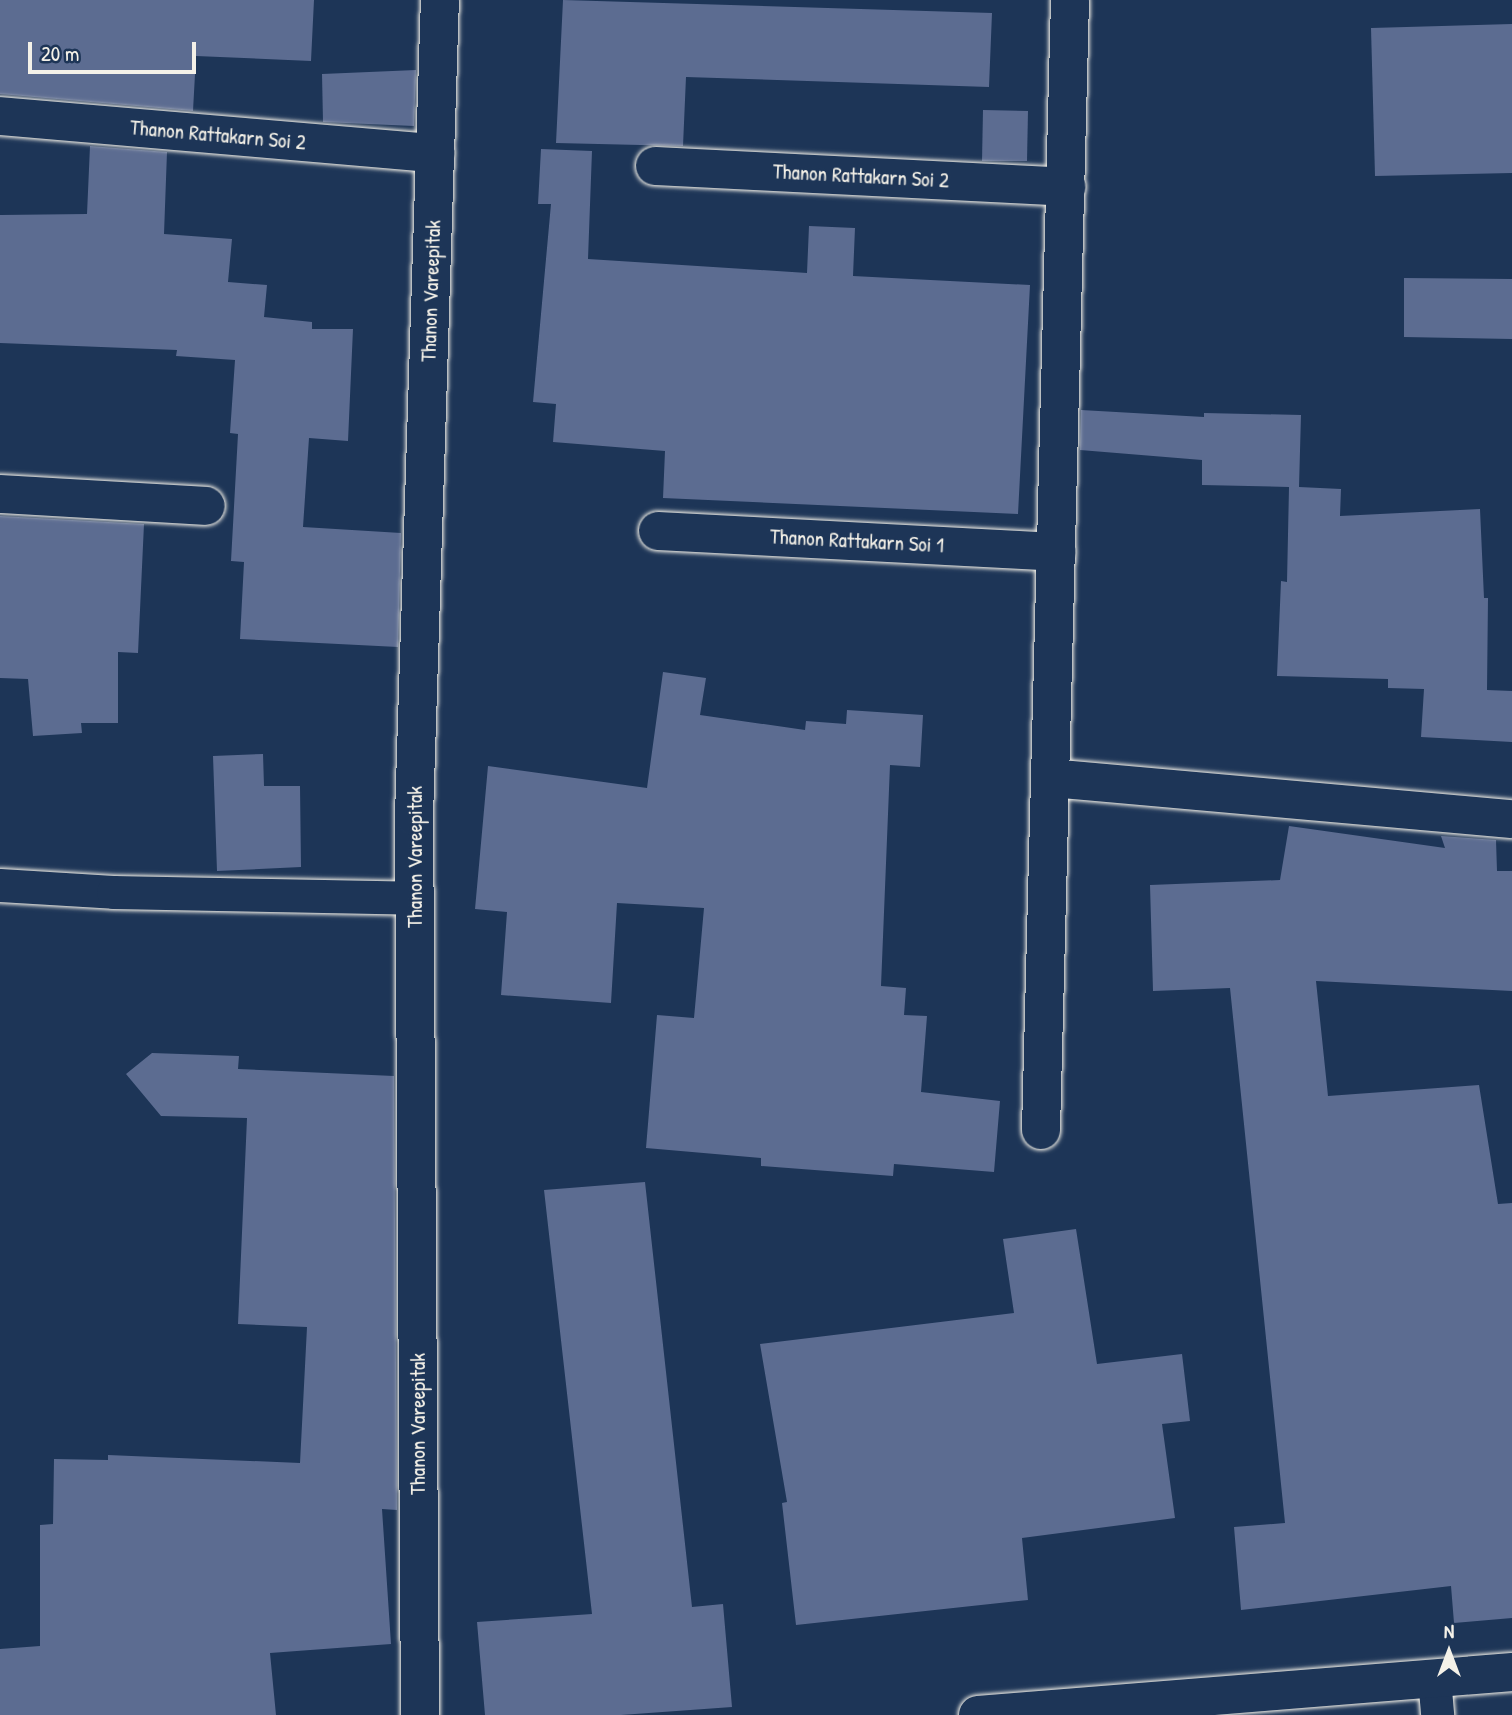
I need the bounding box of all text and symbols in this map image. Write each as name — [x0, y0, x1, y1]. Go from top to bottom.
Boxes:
scale bar — [32, 28, 200, 72]
text: 20 m — [41, 39, 79, 68]
street label: Thanon Rattakarn Soi 2 — [129, 115, 307, 155]
street label: Thanon Rattakarn Soi 2 — [772, 159, 950, 193]
street label: Thanon Vareepitak — [416, 220, 446, 362]
street label: Thanon Rattakarn Soi 1 — [769, 524, 945, 558]
street label: Thanon Vareepitak — [402, 786, 428, 928]
street label: Thanon Vareepitak — [405, 1353, 431, 1495]
north arrow — [1414, 1617, 1484, 1687]
text: N — [1444, 1618, 1454, 1644]

